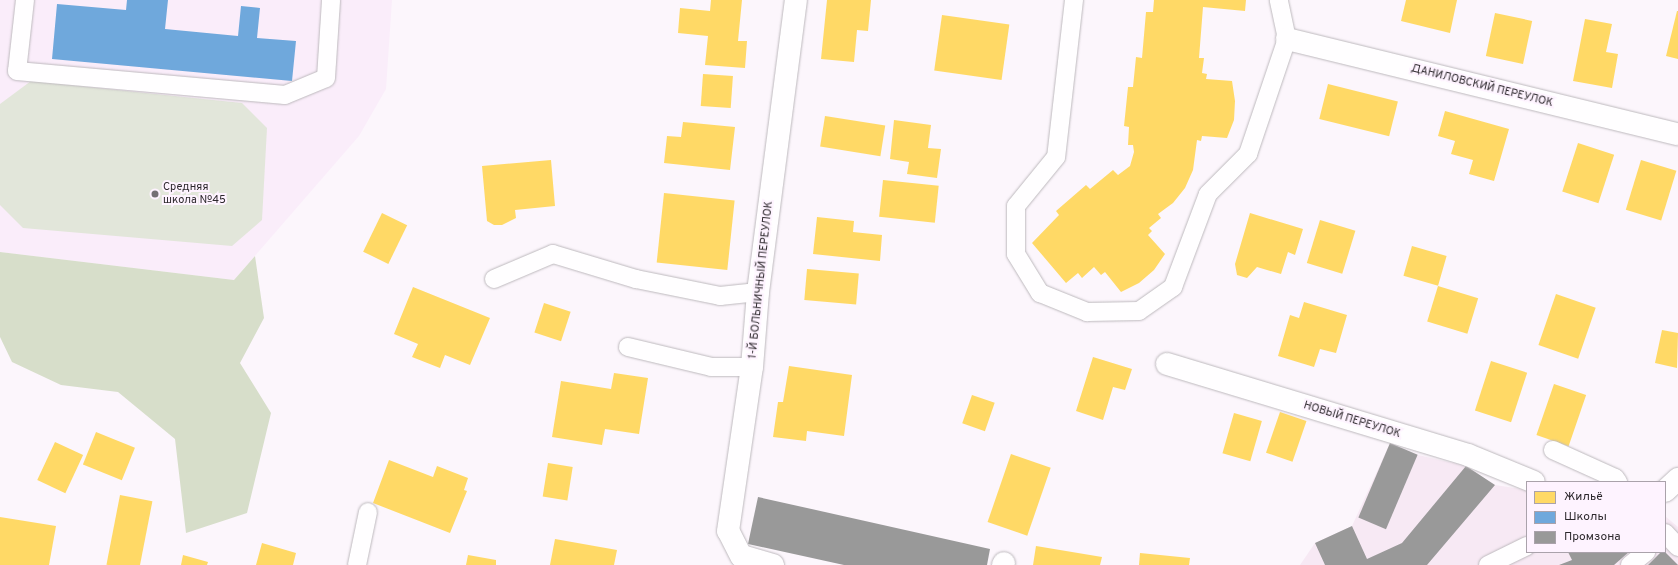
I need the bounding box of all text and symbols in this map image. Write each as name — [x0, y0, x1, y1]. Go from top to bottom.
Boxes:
street label: ДАНИЛОВСКИЙ ПЕРЕУЛОК — [1410, 62, 1554, 110]
place label: Средняя школа №45 — [163, 181, 226, 207]
marker: Средняя школа №45 — [150, 189, 160, 199]
street label: 1-Й БОЛЬНИЧНЫЙ ПЕРЕУЛОК — [746, 201, 776, 359]
street label: НОВЫЙ ПЕРЕУЛОК — [1302, 399, 1402, 441]
legend — [1526, 481, 1666, 553]
text: Жильё — [1564, 489, 1603, 505]
text: Школы — [1564, 509, 1607, 525]
text: Промзона — [1564, 529, 1621, 545]

